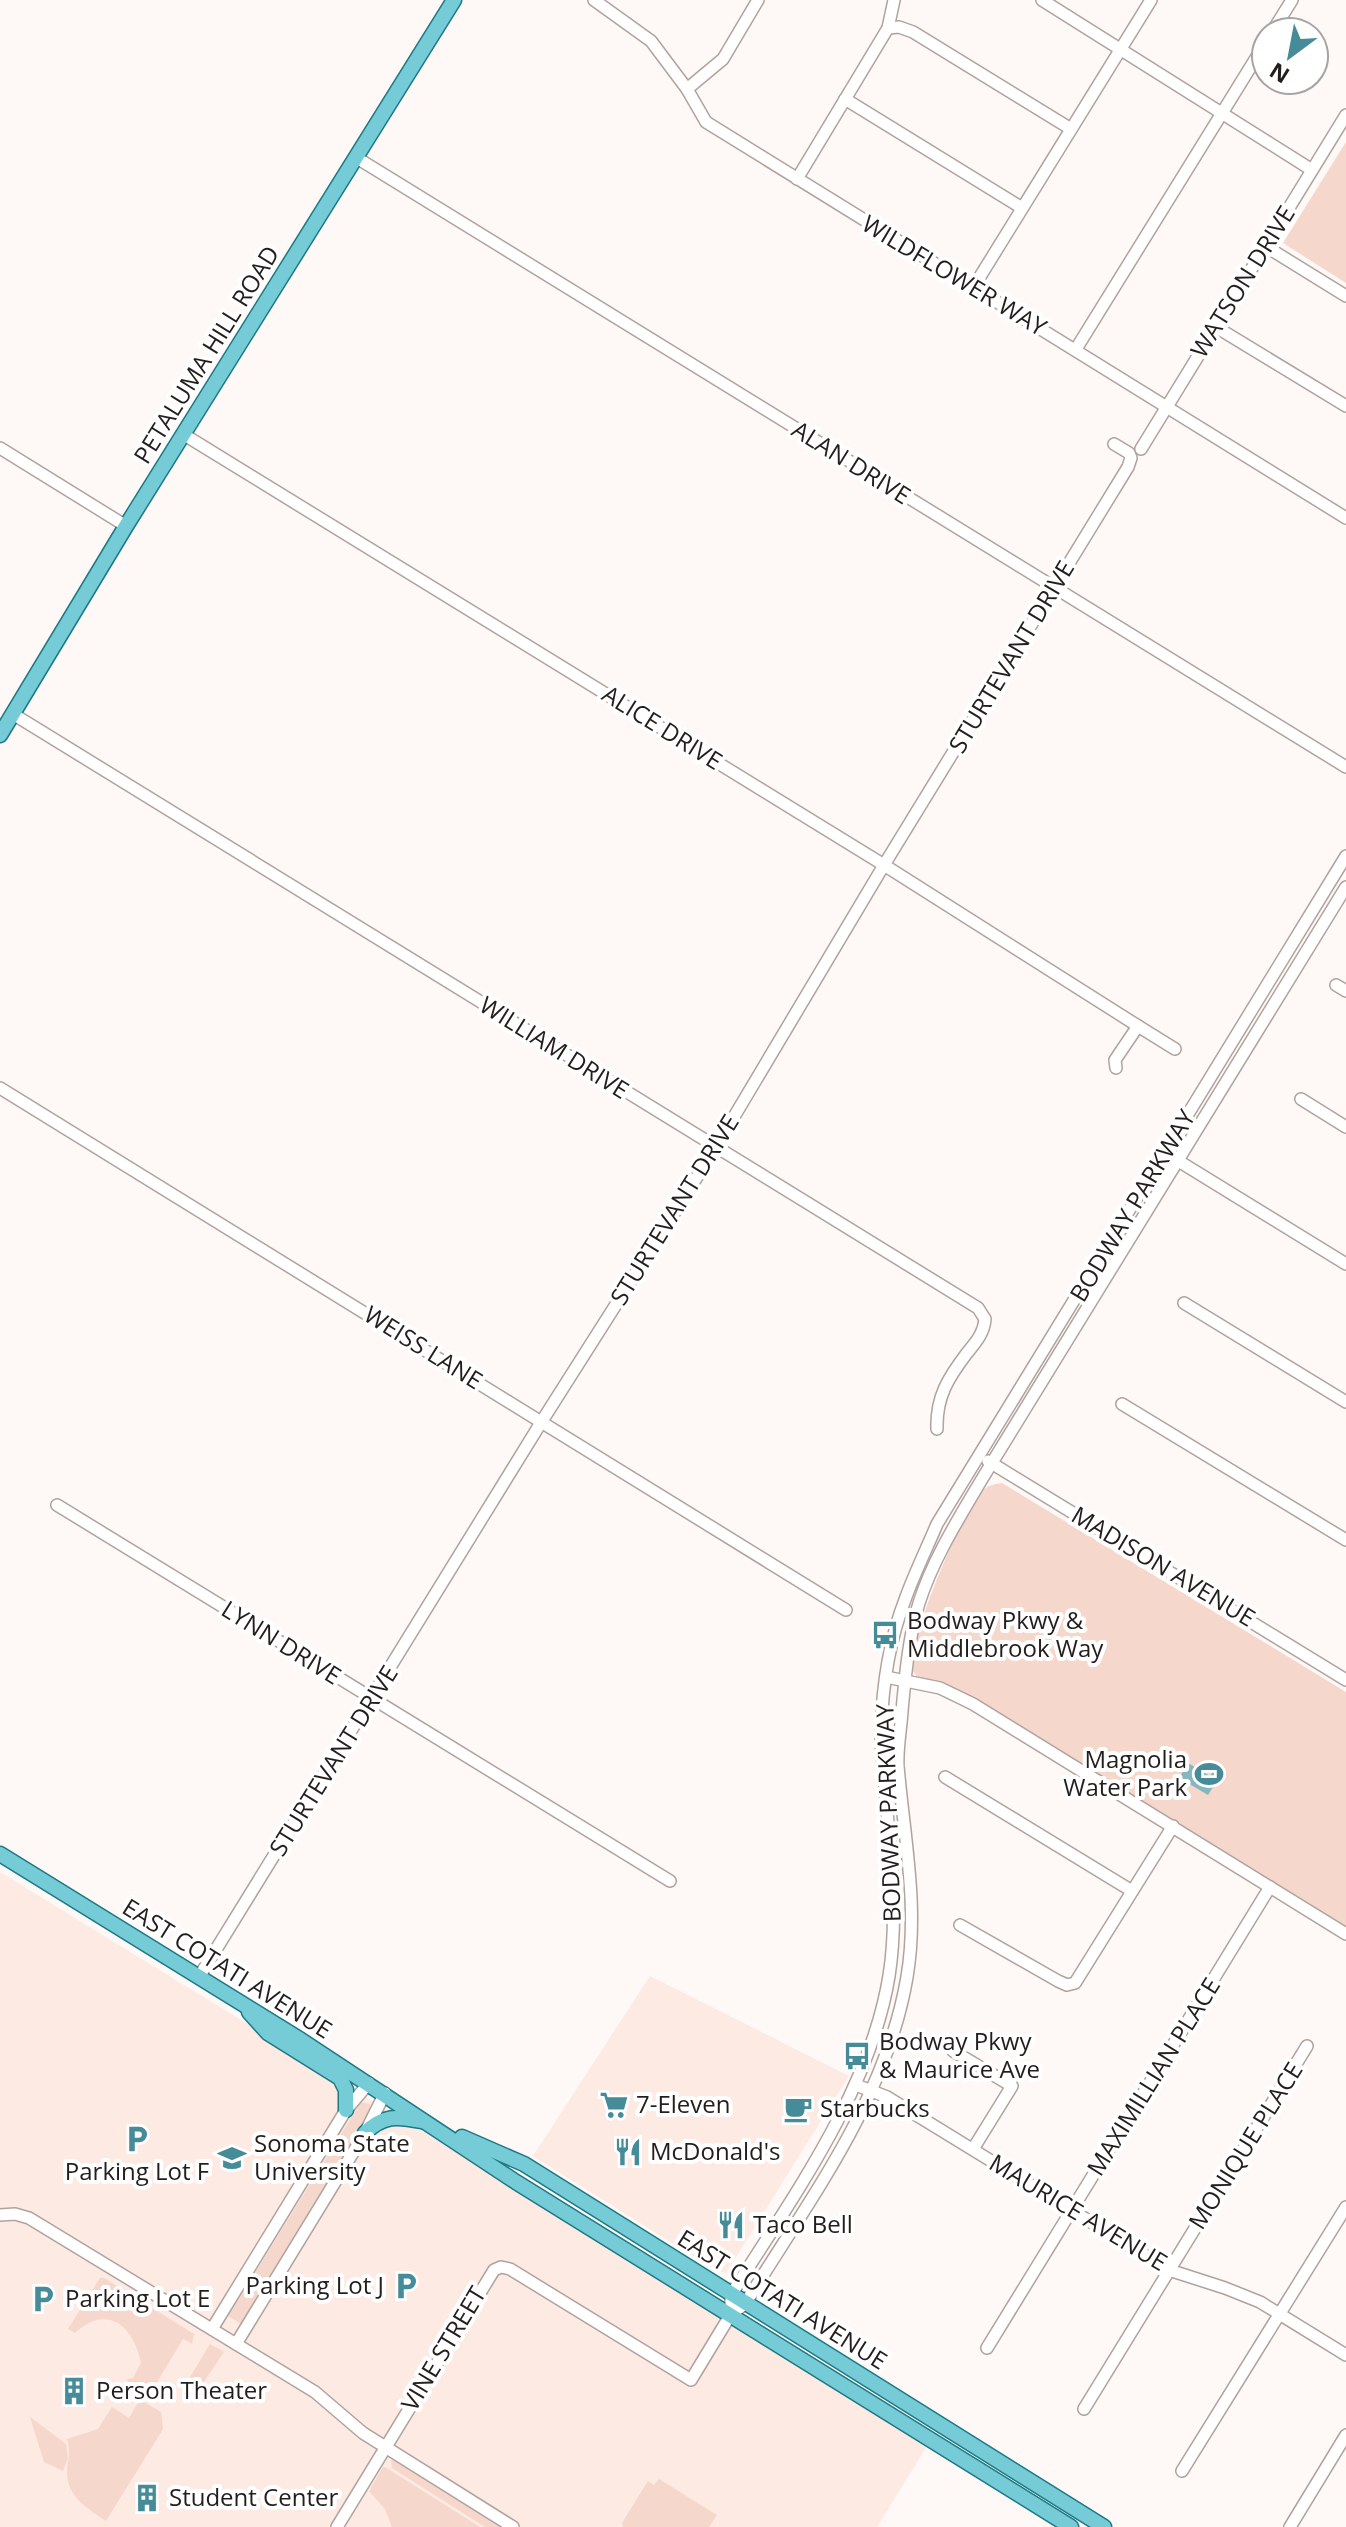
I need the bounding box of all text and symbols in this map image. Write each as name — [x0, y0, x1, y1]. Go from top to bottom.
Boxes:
north arrow — [1250, 16, 1330, 96]
text: N — [1263, 56, 1294, 91]
street label: WATSON DRIVE — [1182, 199, 1302, 363]
street label: WILDFLOWER WAY — [856, 207, 1054, 343]
street label: PETALUMA HILL ROAD — [125, 239, 286, 469]
street label: ALAN DRIVE — [786, 412, 917, 511]
street label: STURTEVANT DRIVE — [940, 554, 1081, 759]
street label: ALICE DRIVE — [597, 677, 729, 777]
street label: WILLIAM DRIVE — [474, 988, 636, 1106]
street label: BODWAY PARKWAY — [1061, 1103, 1202, 1307]
street label: STURTEVANT DRIVE — [602, 1108, 746, 1311]
street label: WEISS LANE — [358, 1297, 489, 1396]
street label: MADISON AVENUE — [1066, 1498, 1262, 1634]
street label: LYNN DRIVE — [216, 1592, 348, 1691]
place label: Bodway Pkwy & Middlebrook Way — [907, 1603, 1104, 1664]
bus stop icon: Bodway Pkwy & Middlebrook Way — [870, 1620, 900, 1650]
street label: STURTEVANT DRIVE — [261, 1659, 405, 1862]
street label: BODWAY PARKWAY — [867, 1703, 908, 1923]
place label: Magnolia Water Park — [1063, 1742, 1187, 1803]
sports icon: Magnolia Water Park — [1194, 1759, 1224, 1789]
street label: EAST COTATI AVENUE — [117, 1890, 339, 2046]
street label: MAXIMILLIAN PLACE — [1078, 1971, 1227, 2181]
place label: Bodway Pkwy & Maurice Ave — [879, 2024, 1040, 2085]
bus stop icon: Bodway Pkwy & Maurice Ave — [842, 2041, 872, 2071]
street label: MONIQUE PLACE — [1180, 2055, 1309, 2235]
place label: 7-Eleven — [636, 2087, 731, 2120]
supermarket icon: 7-Eleven — [599, 2090, 629, 2120]
place label: Starbucks — [820, 2091, 930, 2124]
cafe icon: Starbucks — [783, 2094, 813, 2124]
parking icon: Parking Lot F — [122, 2124, 152, 2154]
place label: Sonoma State University — [254, 2126, 410, 2187]
place label: McDonald's — [650, 2134, 780, 2167]
restaurant icon: McDonald's — [613, 2137, 643, 2167]
school or university icon: Sonoma State University — [217, 2143, 247, 2173]
street label: MAURICE AVENUE — [984, 2146, 1174, 2278]
place label: Parking Lot F — [65, 2154, 209, 2187]
place label: Taco Bell — [753, 2207, 853, 2240]
restaurant icon: Taco Bell — [716, 2210, 746, 2240]
street label: EAST COTATI AVENUE — [672, 2221, 894, 2377]
place label: Parking Lot J — [246, 2268, 384, 2301]
parking icon: Parking Lot J — [391, 2271, 421, 2301]
street label: VINE STREET — [393, 2280, 493, 2417]
place label: Parking Lot E — [65, 2281, 210, 2314]
parking icon: Parking Lot E — [28, 2284, 58, 2314]
place label: Person Theater — [96, 2373, 267, 2406]
building icon: Person Theater — [59, 2376, 89, 2406]
place label: Student Center — [169, 2480, 338, 2513]
building icon: Student Center — [132, 2483, 162, 2513]

